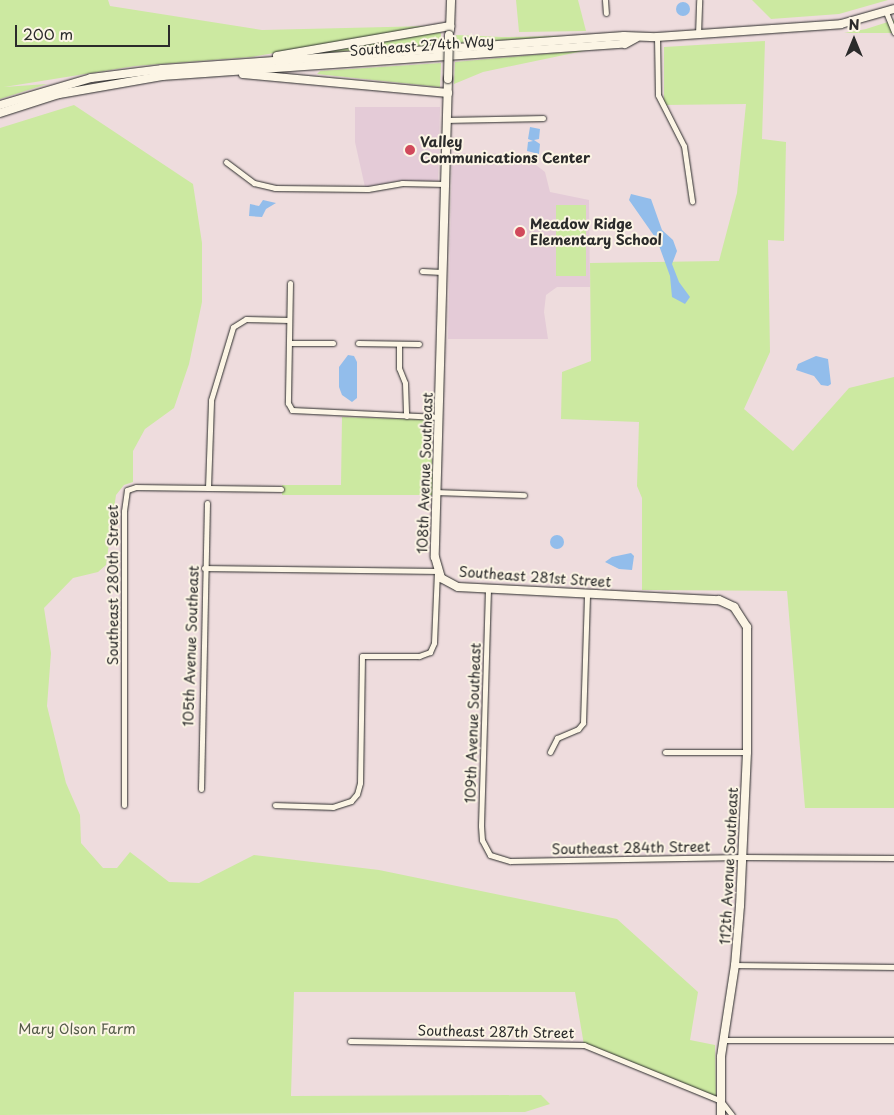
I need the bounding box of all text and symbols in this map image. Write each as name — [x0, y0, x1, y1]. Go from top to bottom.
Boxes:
text: N — [848, 14, 860, 35]
scale bar — [18, 15, 172, 47]
north arrow — [829, 15, 879, 65]
text: 200 m — [23, 22, 73, 45]
street label: Southeast 274th Way — [349, 33, 495, 59]
place label: Valley Communications Center — [420, 134, 590, 166]
marker: Valley Communications Center — [404, 144, 416, 156]
place label: Meadow Ridge Elementary School — [530, 216, 662, 248]
marker: Meadow Ridge Elementary School — [514, 226, 526, 238]
street label: 108th Avenue Southeast — [414, 392, 436, 554]
street label: Southeast 280th Street — [105, 505, 121, 665]
street label: Southeast 281st Street — [457, 563, 613, 591]
street label: 105th Avenue Southeast — [180, 565, 202, 727]
street label: 109th Avenue Southeast — [462, 642, 484, 804]
street label: 112th Avenue Southeast — [716, 786, 742, 946]
street label: Southeast 284th Street — [552, 838, 710, 858]
park label: Mary Olson Farm — [18, 1021, 136, 1037]
street label: Southeast 287th Street — [418, 1022, 574, 1042]

